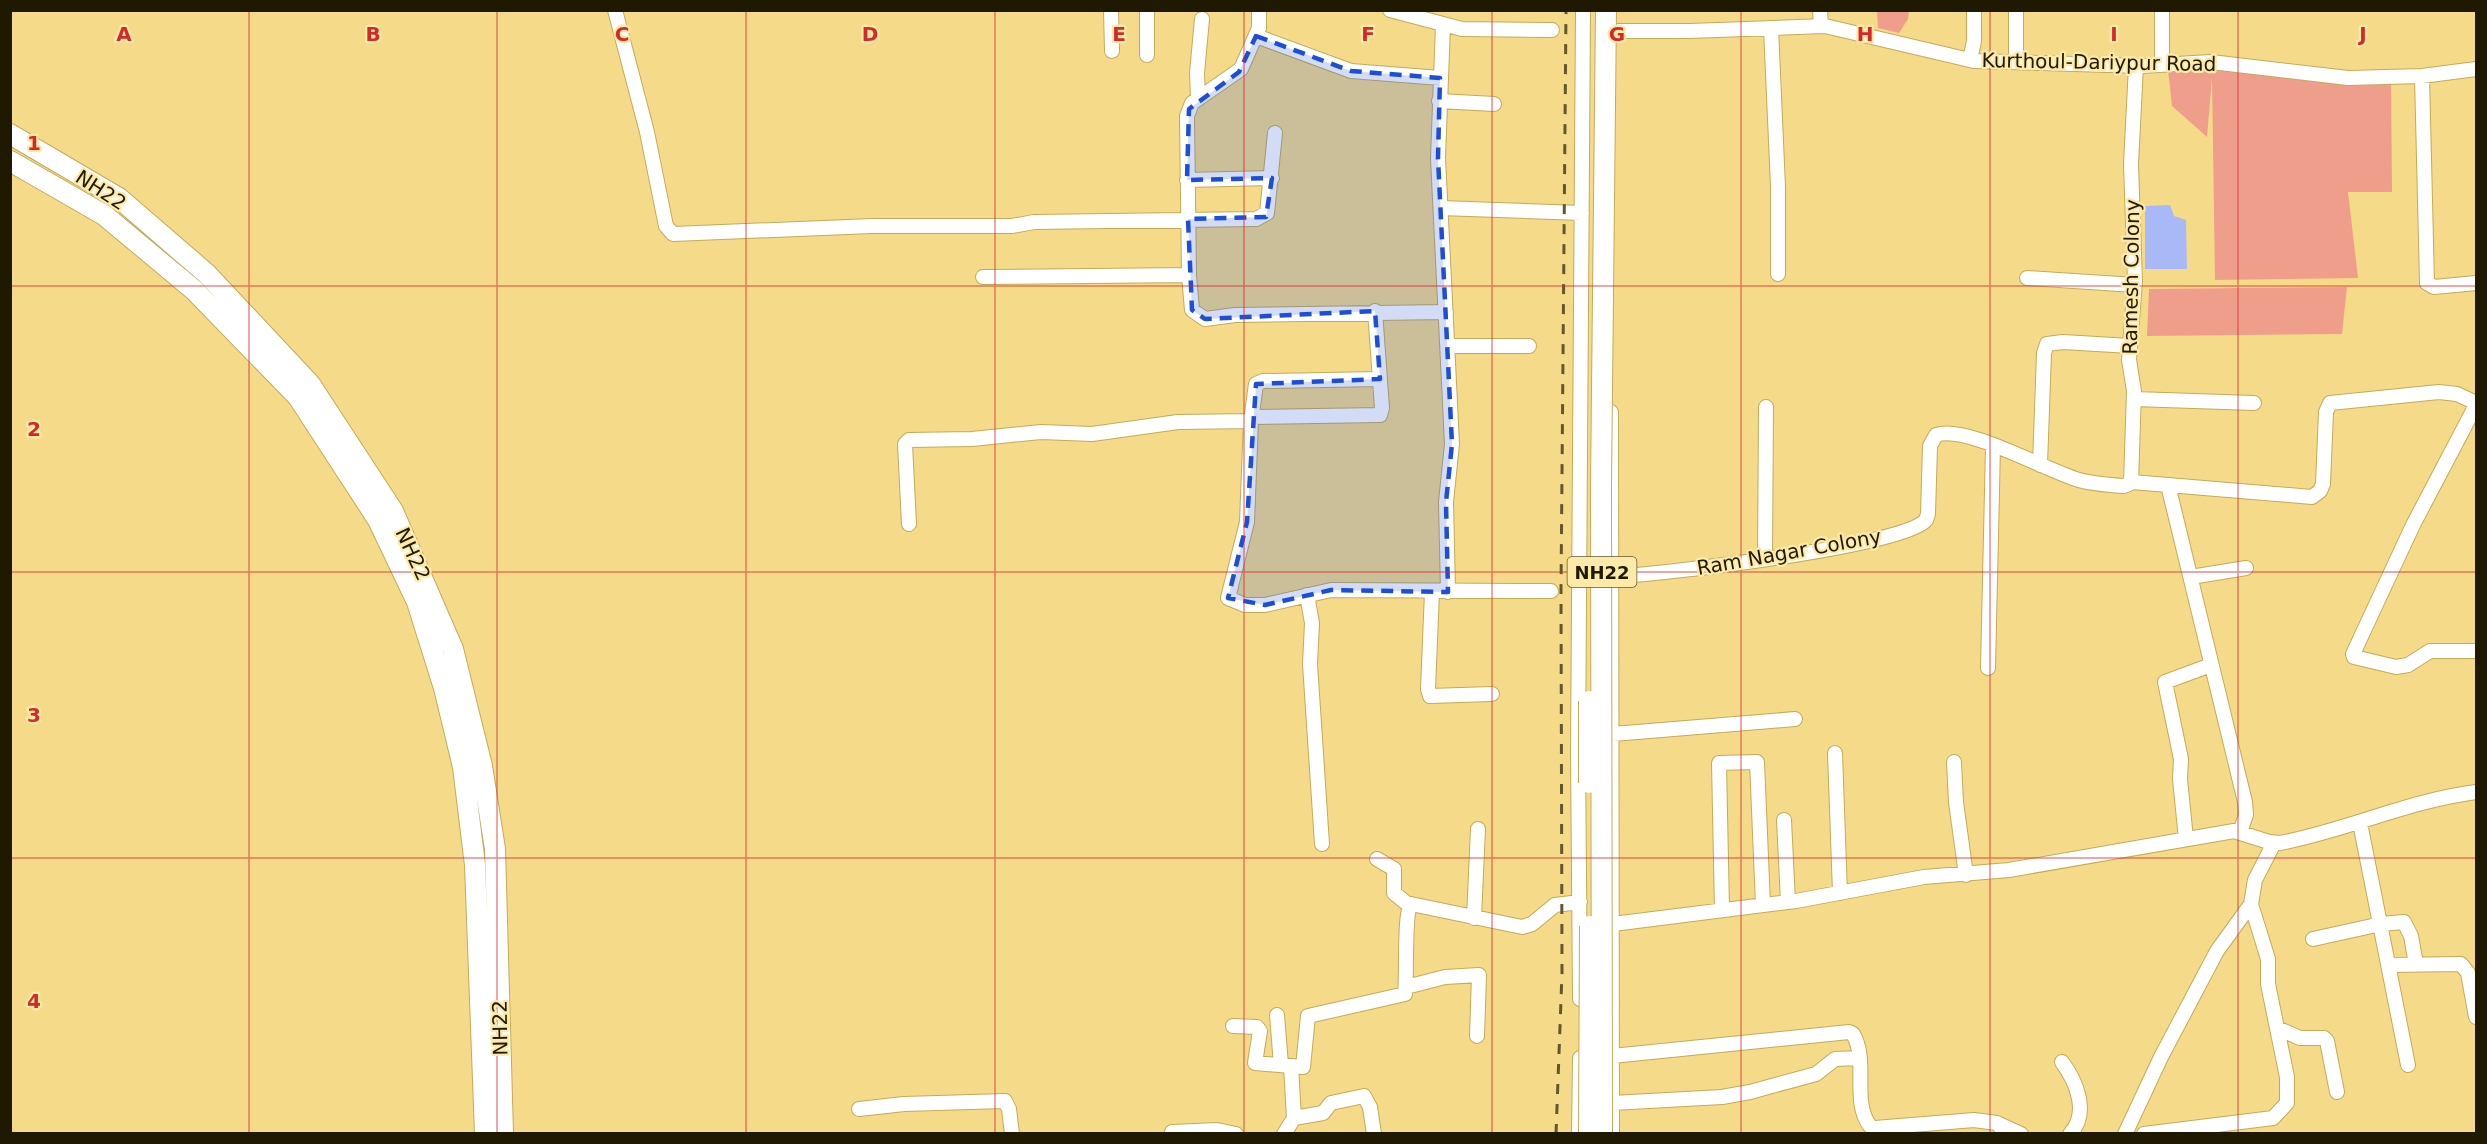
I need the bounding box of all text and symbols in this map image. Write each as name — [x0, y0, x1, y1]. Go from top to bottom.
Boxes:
text: A — [116, 22, 132, 46]
text: B — [365, 22, 381, 46]
text: C — [615, 22, 629, 46]
text: D — [862, 22, 878, 46]
text: E — [1112, 22, 1126, 46]
text: F — [1361, 22, 1375, 46]
text: G — [1609, 22, 1625, 46]
text: H — [1857, 22, 1873, 46]
text: I — [2110, 22, 2118, 46]
text: J — [2357, 22, 2367, 46]
street label: Kurthoul-Dariypur Road — [1981, 48, 2217, 76]
text: 1 — [27, 131, 41, 155]
street label: NH22 — [71, 165, 131, 215]
street label: Ramesh Colony — [2118, 199, 2144, 355]
text: 2 — [27, 417, 41, 441]
street label: NH22 — [390, 524, 436, 584]
street label: Ram Nagar Colony — [1695, 524, 1883, 580]
road number: NH22 — [1568, 557, 1636, 587]
text: 3 — [27, 703, 41, 727]
text: 4 — [27, 989, 41, 1013]
street label: NH22 — [488, 1000, 512, 1056]

